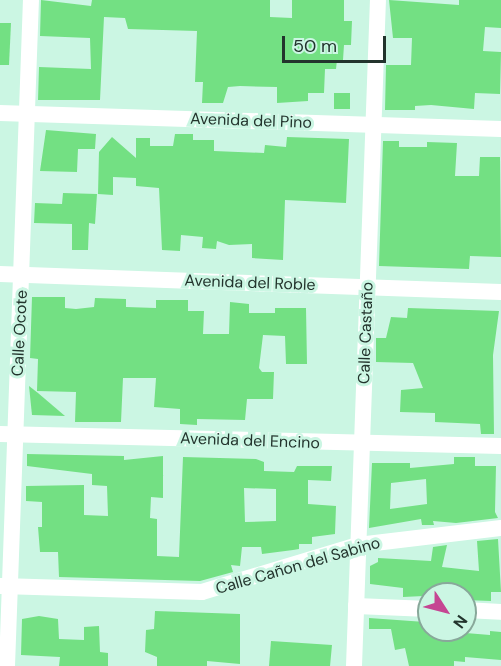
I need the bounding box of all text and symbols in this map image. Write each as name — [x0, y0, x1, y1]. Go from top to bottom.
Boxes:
scale bar — [285, 24, 388, 62]
text: 50 m — [293, 34, 337, 58]
street label: Avenida del Pino — [190, 109, 312, 133]
street label: Avenida del Roble — [184, 271, 316, 295]
street label: Calle Castaño — [355, 282, 377, 384]
street label: Calle Ocote — [8, 289, 32, 377]
street label: Avenida del Encino — [180, 429, 320, 453]
street label: Calle Cañon del Sabino — [213, 533, 383, 599]
north arrow — [417, 582, 477, 642]
text: N — [448, 611, 472, 633]

